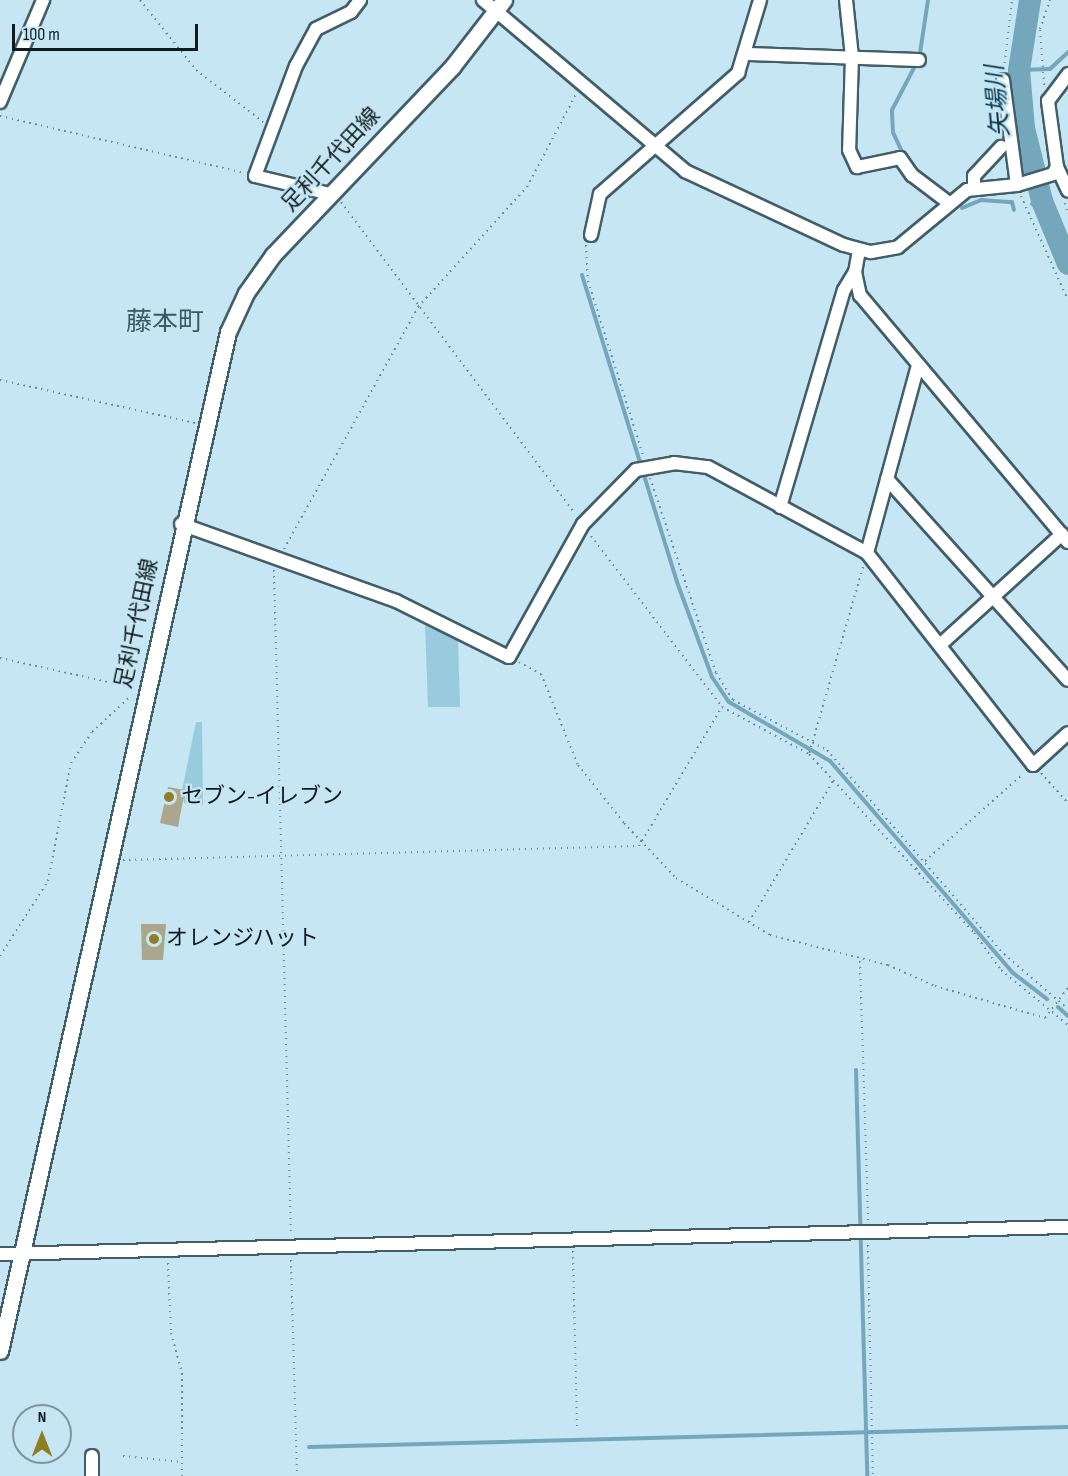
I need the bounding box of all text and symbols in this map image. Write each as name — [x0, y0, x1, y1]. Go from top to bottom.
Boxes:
scale bar — [15, 12, 201, 50]
text: 100 m — [23, 24, 60, 45]
water label: 矢場川 — [981, 64, 1015, 138]
street label: 足利千代田線 — [276, 103, 386, 217]
district label: 藤本町 — [126, 307, 204, 339]
street label: 足利千代田線 — [110, 557, 164, 691]
place label: セブン-イレブン — [181, 784, 343, 810]
marker: セブン-イレブン — [162, 790, 176, 804]
place label: オレンジハット — [166, 926, 320, 952]
marker: オレンジハット — [147, 932, 161, 946]
north arrow — [12, 1404, 72, 1464]
text: N — [38, 1408, 46, 1427]

